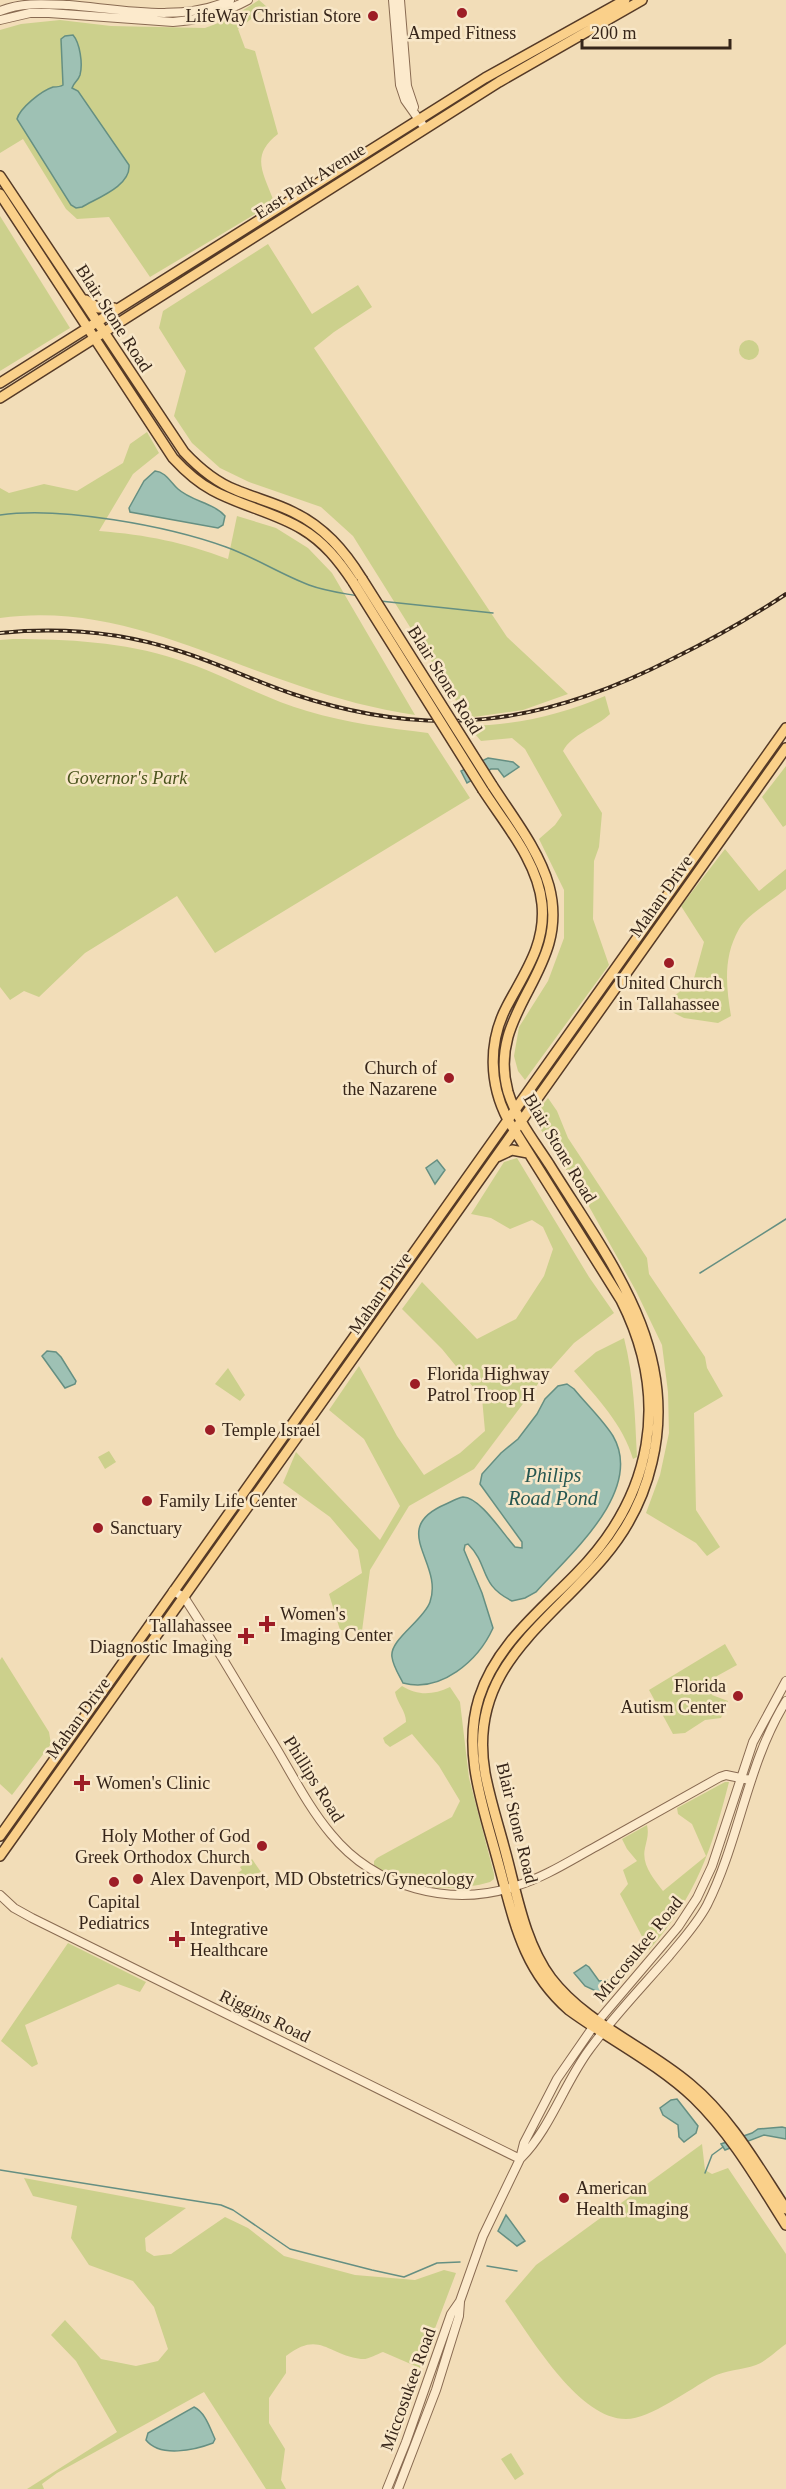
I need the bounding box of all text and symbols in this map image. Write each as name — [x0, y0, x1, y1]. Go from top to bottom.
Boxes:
place label: LifeWay Christian Store — [185, 6, 361, 26]
marker: Amped Fitness — [455, 6, 469, 20]
marker: LifeWay Christian Store — [366, 9, 380, 23]
scale bar — [582, 12, 730, 50]
place label: Amped Fitness — [408, 23, 516, 43]
text: 200 m — [591, 23, 637, 43]
street label: East Park Avenue — [251, 139, 369, 223]
street label: Blair Stone Road — [72, 261, 156, 375]
street label: Blair Stone Road — [404, 622, 486, 738]
park label: Governor's Park — [67, 768, 188, 788]
street label: Mahan Drive — [625, 851, 697, 941]
marker: United Church in Tallahassee — [662, 956, 676, 970]
place label: United Church in Tallahassee — [616, 973, 722, 1014]
place label: Church of the Nazarene — [343, 1058, 437, 1099]
marker: Church of the Nazarene — [442, 1071, 456, 1085]
street label: Blair Stone Road — [519, 1090, 601, 1206]
street label: Mahan Drive — [344, 1248, 416, 1338]
place label: Florida Highway Patrol Troop H — [427, 1364, 549, 1405]
marker: Florida Highway Patrol Troop H — [408, 1377, 422, 1391]
place label: Temple Israel — [222, 1420, 320, 1440]
marker: Temple Israel — [203, 1423, 217, 1437]
water label: Philips Road Pond — [507, 1464, 599, 1509]
place label: Family Life Center — [159, 1491, 297, 1511]
marker: Family Life Center — [140, 1494, 154, 1508]
place label: Sanctuary — [110, 1518, 182, 1538]
marker: Sanctuary — [91, 1521, 105, 1535]
place label: Women's Imaging Center — [280, 1604, 392, 1645]
marker: Women's Imaging Center — [258, 1615, 276, 1633]
place label: Tallahassee Diagnostic Imaging — [90, 1616, 232, 1657]
marker: Tallahassee Diagnostic Imaging — [237, 1627, 255, 1645]
street label: Mahan Drive — [42, 1673, 114, 1762]
place label: Florida Autism Center — [621, 1676, 726, 1717]
marker: Florida Autism Center — [731, 1689, 745, 1703]
street label: Phillips Road — [280, 1732, 348, 1826]
street label: Blair Stone Road — [492, 1760, 542, 1886]
place label: Women's Clinic — [96, 1773, 210, 1793]
marker: Women's Clinic — [73, 1774, 91, 1792]
place label: Holy Mother of God Greek Orthodox Church — [75, 1826, 250, 1867]
marker: Holy Mother of God Greek Orthodox Church — [255, 1839, 269, 1853]
place label: Alex Davenport, MD Obstetrics/Gynecology — [150, 1869, 474, 1889]
marker: Alex Davenport, MD Obstetrics/Gynecology — [131, 1872, 145, 1886]
marker: Capital Pediatrics — [107, 1875, 121, 1889]
place label: Capital Pediatrics — [79, 1892, 149, 1933]
street label: Miccosukee Road — [589, 1892, 687, 2006]
place label: Integrative Healthcare — [190, 1919, 268, 1960]
marker: Integrative Healthcare — [168, 1930, 186, 1948]
street label: Riggins Road — [216, 1985, 314, 2047]
place label: American Health Imaging — [576, 2178, 688, 2219]
marker: American Health Imaging — [557, 2191, 571, 2205]
street label: Miccosukee Road — [376, 2325, 440, 2453]

